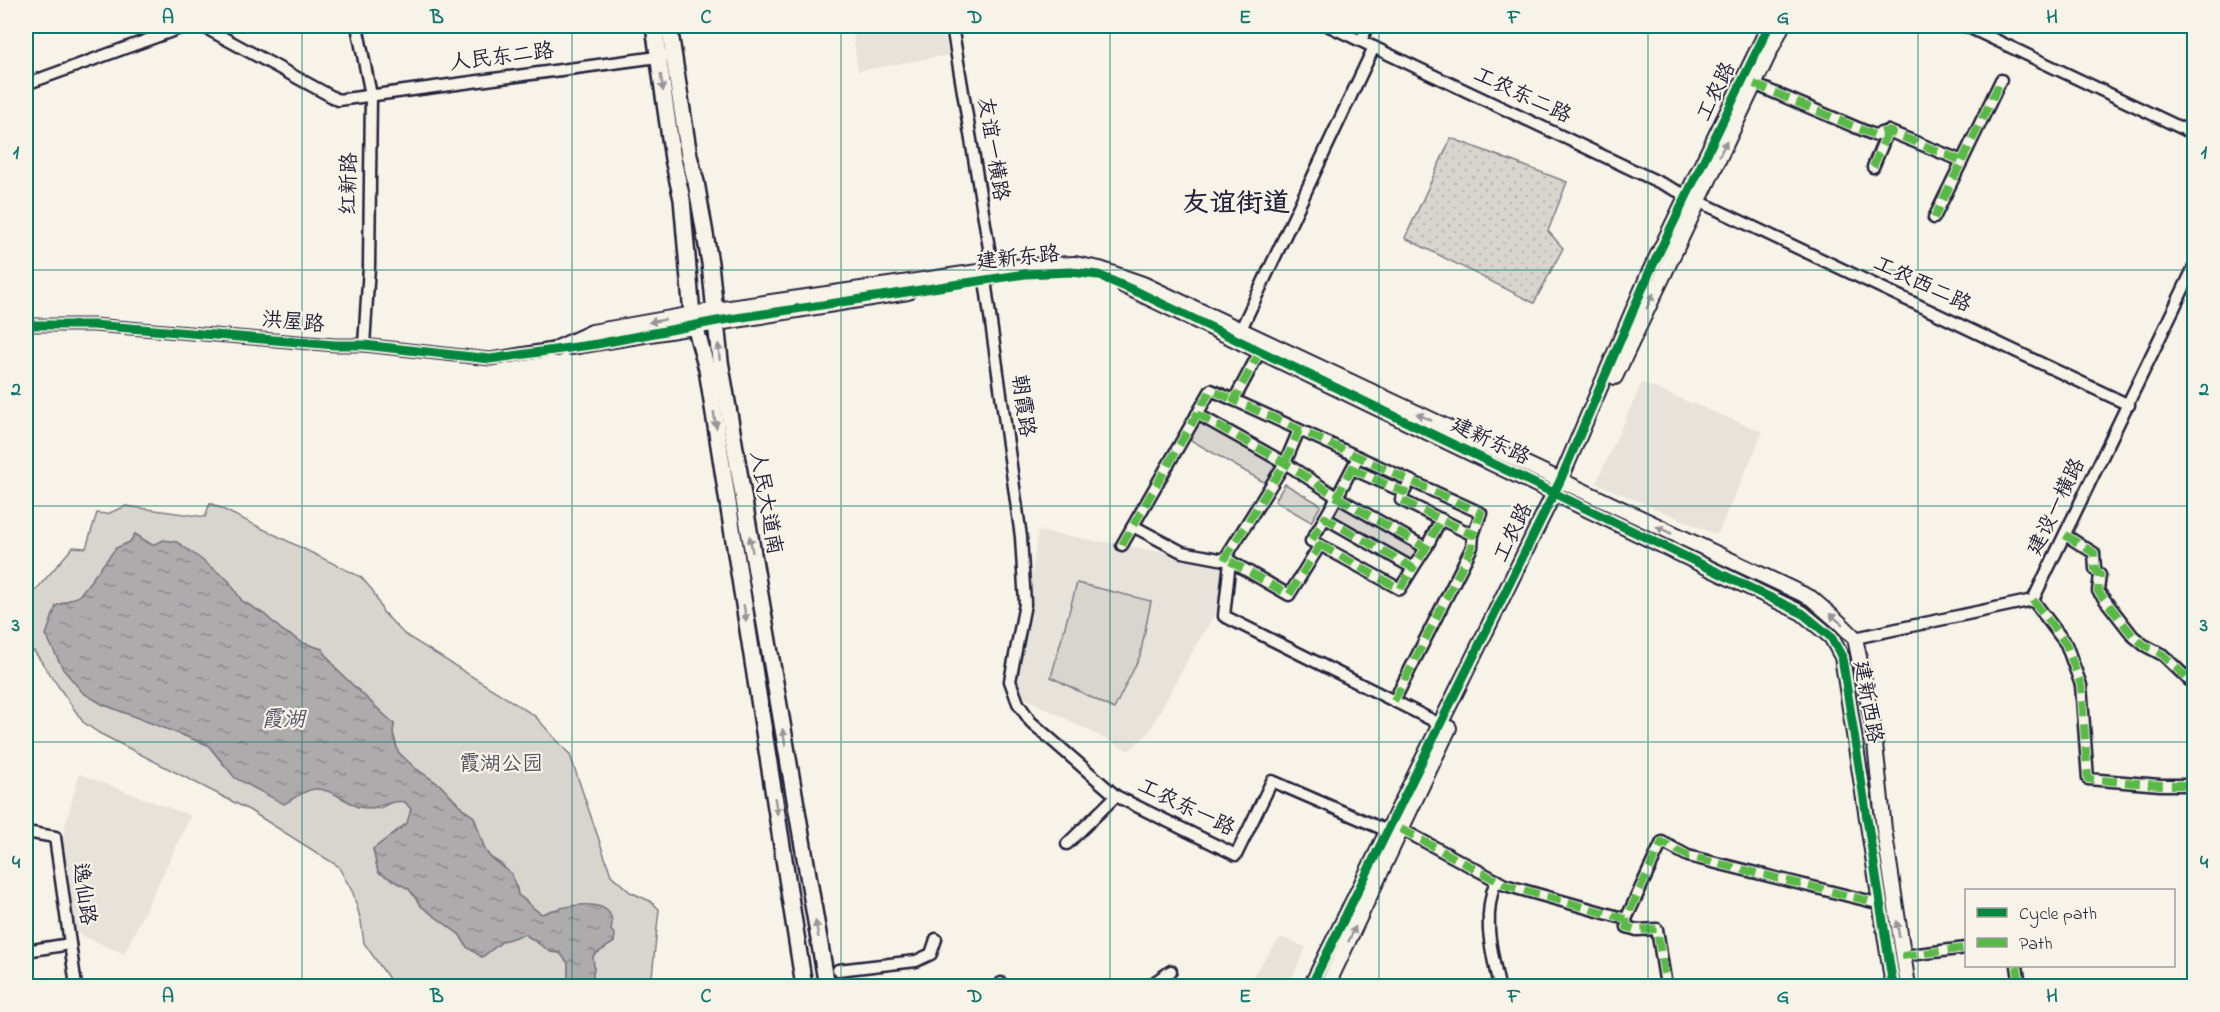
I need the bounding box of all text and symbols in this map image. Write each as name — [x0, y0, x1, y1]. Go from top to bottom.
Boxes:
text: A — [162, 4, 174, 33]
text: B — [429, 4, 444, 33]
text: C — [701, 4, 712, 33]
text: D — [967, 4, 982, 33]
text: E — [1239, 4, 1251, 33]
text: F — [1507, 4, 1521, 33]
text: G — [1777, 4, 1790, 33]
text: H — [2046, 4, 2058, 33]
street label: 人民东二路 — [448, 37, 556, 79]
street label: 工农路 — [1690, 57, 1744, 127]
street label: 工农东二路 — [1468, 60, 1576, 132]
one-way arrow — [658, 74, 667, 93]
street label: 友谊一横路 — [969, 95, 1015, 203]
text: 1 — [13, 139, 20, 168]
text: 1 — [2201, 139, 2208, 168]
one-way arrow — [1719, 140, 1728, 157]
street label: 红新路 — [334, 152, 366, 216]
district label: 友谊街道 — [1182, 185, 1290, 224]
street label: 建新东路 — [975, 240, 1061, 278]
street label: 工农西二路 — [1868, 249, 1976, 321]
one-way arrow — [1646, 293, 1655, 310]
street label: 洪屋路 — [260, 305, 326, 341]
one-way arrow — [647, 317, 666, 326]
one-way arrow — [714, 343, 724, 362]
street label: 朝霞路 — [1003, 373, 1041, 439]
text: 2 — [10, 376, 21, 405]
text: 2 — [2198, 376, 2209, 405]
one-way arrow — [711, 411, 720, 430]
street label: 建新东路 — [1446, 411, 1534, 473]
one-way arrow — [1415, 413, 1432, 422]
street label: 人民大道南 — [741, 449, 789, 557]
street label: 建设一横路 — [2021, 453, 2093, 561]
street label: 工农路 — [1487, 498, 1541, 568]
one-way arrow — [1655, 525, 1672, 534]
one-way arrow — [746, 535, 755, 554]
one-way arrow — [741, 604, 750, 623]
text: 3 — [11, 612, 20, 641]
text: 3 — [2199, 612, 2208, 641]
one-way arrow — [1828, 613, 1844, 626]
street label: 建新西路 — [1845, 658, 1889, 746]
water label: 霞湖 — [261, 705, 307, 737]
one-way arrow — [779, 727, 788, 746]
park label: 霞湖公园 — [459, 750, 543, 780]
street label: 工农东一路 — [1132, 772, 1240, 844]
one-way arrow — [771, 796, 780, 815]
text: 4 — [12, 849, 21, 878]
text: 4 — [2200, 849, 2209, 878]
street label: 逸仙路 — [64, 861, 102, 927]
legend — [1965, 889, 2175, 967]
text: Cycle path — [2019, 902, 2097, 928]
one-way arrow — [812, 919, 821, 938]
one-way arrow — [1894, 919, 1903, 938]
one-way arrow — [1347, 925, 1356, 942]
text: Path — [2019, 932, 2053, 958]
text: A — [162, 983, 174, 1012]
text: B — [429, 983, 444, 1012]
text: C — [701, 983, 712, 1012]
text: D — [967, 983, 982, 1012]
text: E — [1239, 983, 1251, 1012]
text: F — [1507, 983, 1521, 1012]
text: G — [1777, 983, 1790, 1012]
text: H — [2046, 983, 2058, 1012]

